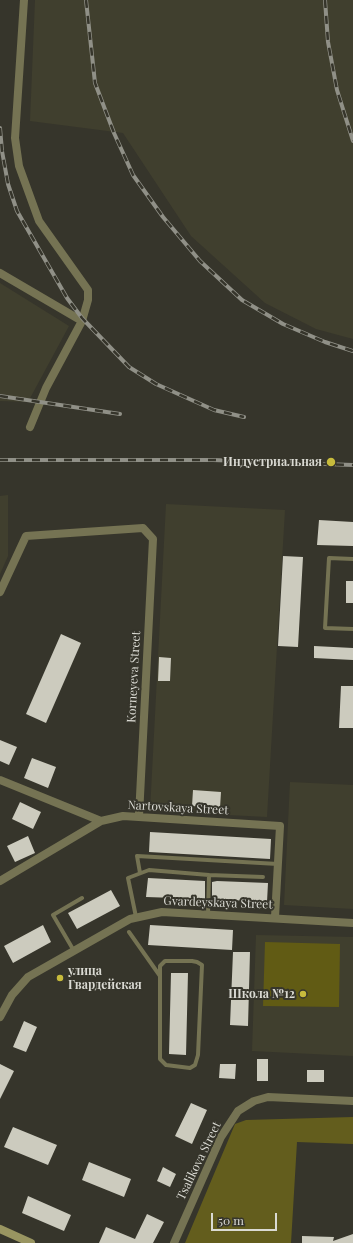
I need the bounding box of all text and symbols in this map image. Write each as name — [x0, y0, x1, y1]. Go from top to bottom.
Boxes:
place label: Индустриальная — [223, 455, 322, 469]
marker: Индустриальная — [325, 456, 337, 468]
street label: Korneyeva Street — [124, 631, 144, 723]
street label: Nartovskaya Street — [127, 798, 229, 818]
street label: Gvardeyskaya Street — [163, 894, 273, 912]
place label: улица Гвардейская — [68, 964, 142, 992]
marker: улица Гвардейская — [55, 973, 65, 983]
place label: Школа №12 — [228, 987, 295, 1001]
marker: Школа №12 — [298, 989, 308, 999]
street label: Tsalikova Street — [174, 1119, 224, 1203]
scale bar — [213, 1205, 279, 1231]
text: 50 m — [218, 1212, 244, 1228]

